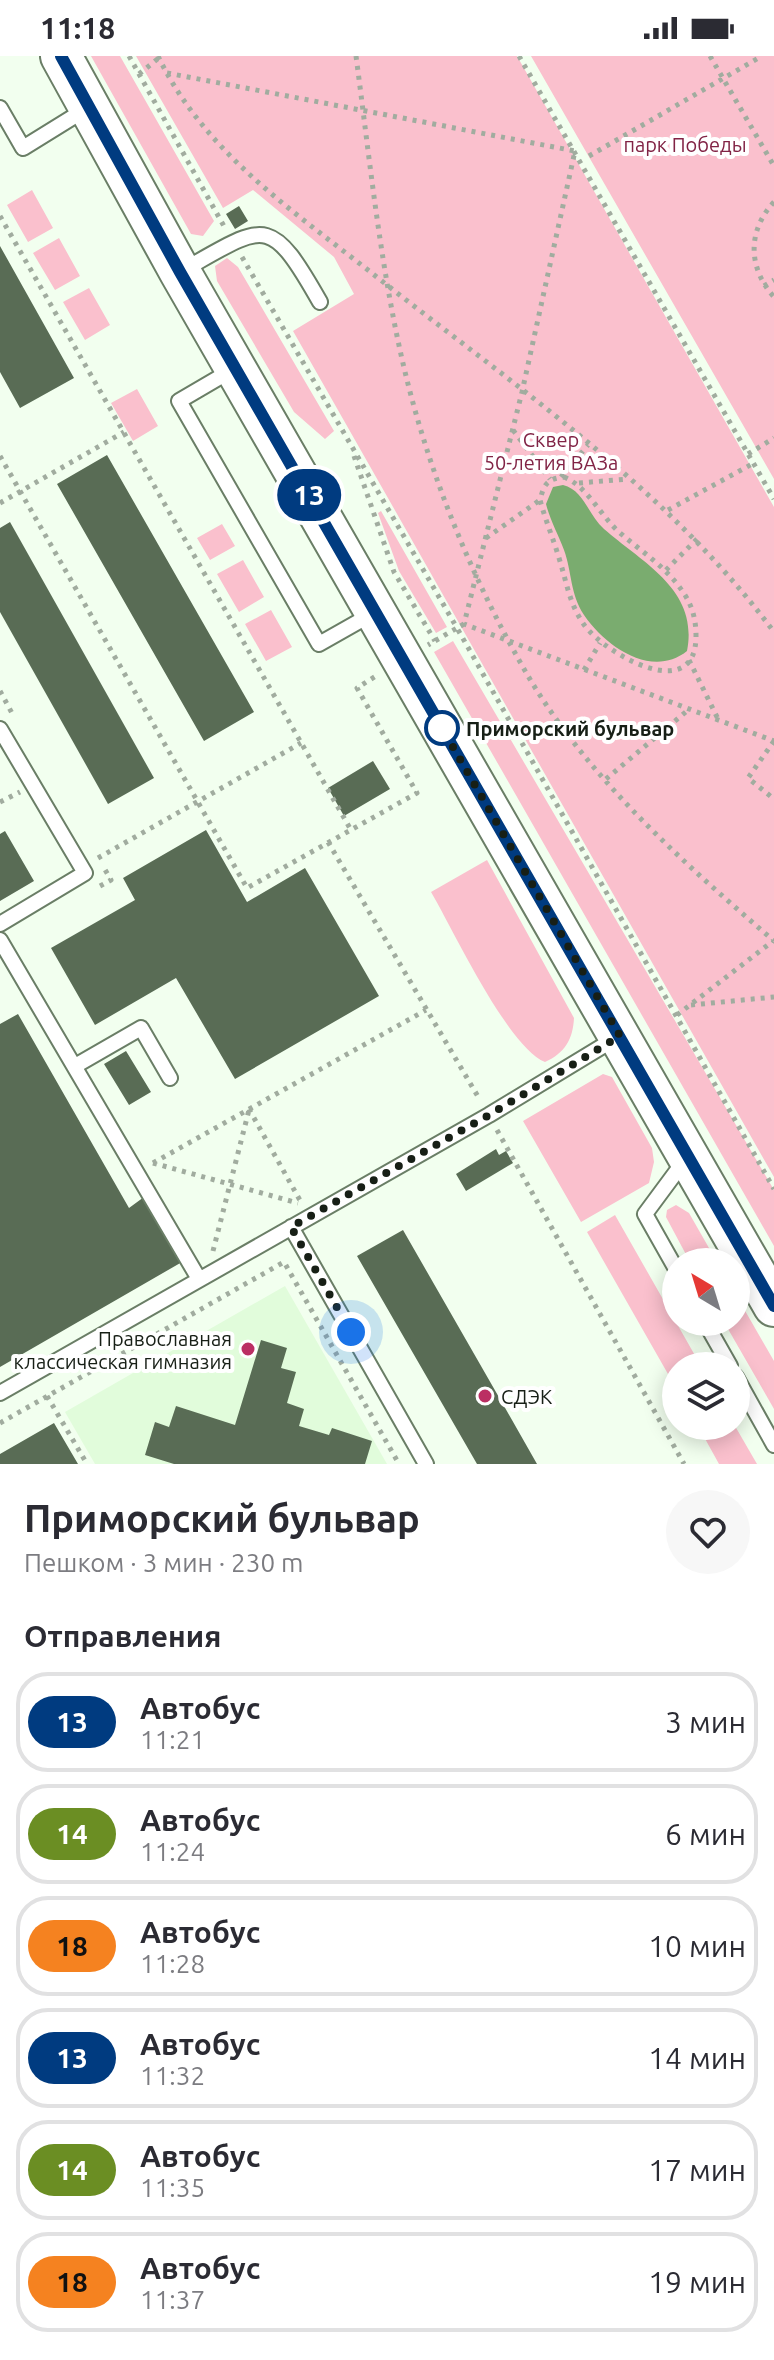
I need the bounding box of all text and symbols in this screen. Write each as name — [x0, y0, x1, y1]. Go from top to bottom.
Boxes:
text: 11:18 — [40, 11, 115, 45]
park label: парк Победы — [623, 133, 747, 156]
park label: Сквер 50-летия ВАЗа — [484, 428, 618, 474]
line badge: 13 — [273, 469, 345, 521]
text: 13 — [293, 479, 325, 510]
marker: Приморский бульвар — [425, 711, 459, 745]
place label: Приморский бульвар — [466, 717, 674, 740]
north arrow — [662, 1248, 750, 1336]
map controls — [662, 1248, 750, 1440]
your location — [331, 1312, 371, 1352]
place label: Православная классическая гимназия — [14, 1327, 232, 1373]
marker: Православная классическая гимназия — [239, 1340, 257, 1358]
button: layers — [662, 1352, 750, 1440]
place label: СДЭК — [501, 1385, 552, 1408]
marker: СДЭК — [476, 1387, 494, 1405]
button: heart — [666, 1490, 750, 1574]
text: Приморский бульвар — [24, 1497, 420, 1539]
text: Пешком · 3 мин · 230 m — [24, 1548, 303, 1577]
text: Отправления — [24, 1619, 221, 1653]
text: Автобус — [140, 1691, 260, 1725]
text: 3 мин — [665, 1705, 746, 1739]
text: 13 — [56, 1706, 88, 1737]
text: 11:21 — [140, 1725, 205, 1754]
text: Автобус — [140, 1803, 260, 1837]
text: 6 мин — [665, 1817, 746, 1851]
text: 14 — [56, 1818, 88, 1849]
text: 11:24 — [140, 1837, 205, 1866]
text: Автобус — [140, 1915, 260, 1949]
text: 10 мин — [648, 1929, 746, 1963]
text: 18 — [56, 1930, 88, 1961]
text: 11:28 — [140, 1949, 205, 1978]
text: Автобус — [140, 2027, 260, 2061]
text: 14 мин — [648, 2041, 746, 2075]
text: 13 — [56, 2042, 88, 2073]
text: 11:32 — [140, 2061, 205, 2090]
text: Автобус — [140, 2139, 260, 2173]
text: 17 мин — [648, 2153, 746, 2187]
text: 14 — [56, 2154, 88, 2185]
text: 11:35 — [140, 2173, 205, 2202]
text: Автобус — [140, 2251, 260, 2285]
text: 19 мин — [648, 2265, 746, 2299]
text: 18 — [56, 2266, 88, 2297]
text: 11:37 — [140, 2285, 205, 2314]

